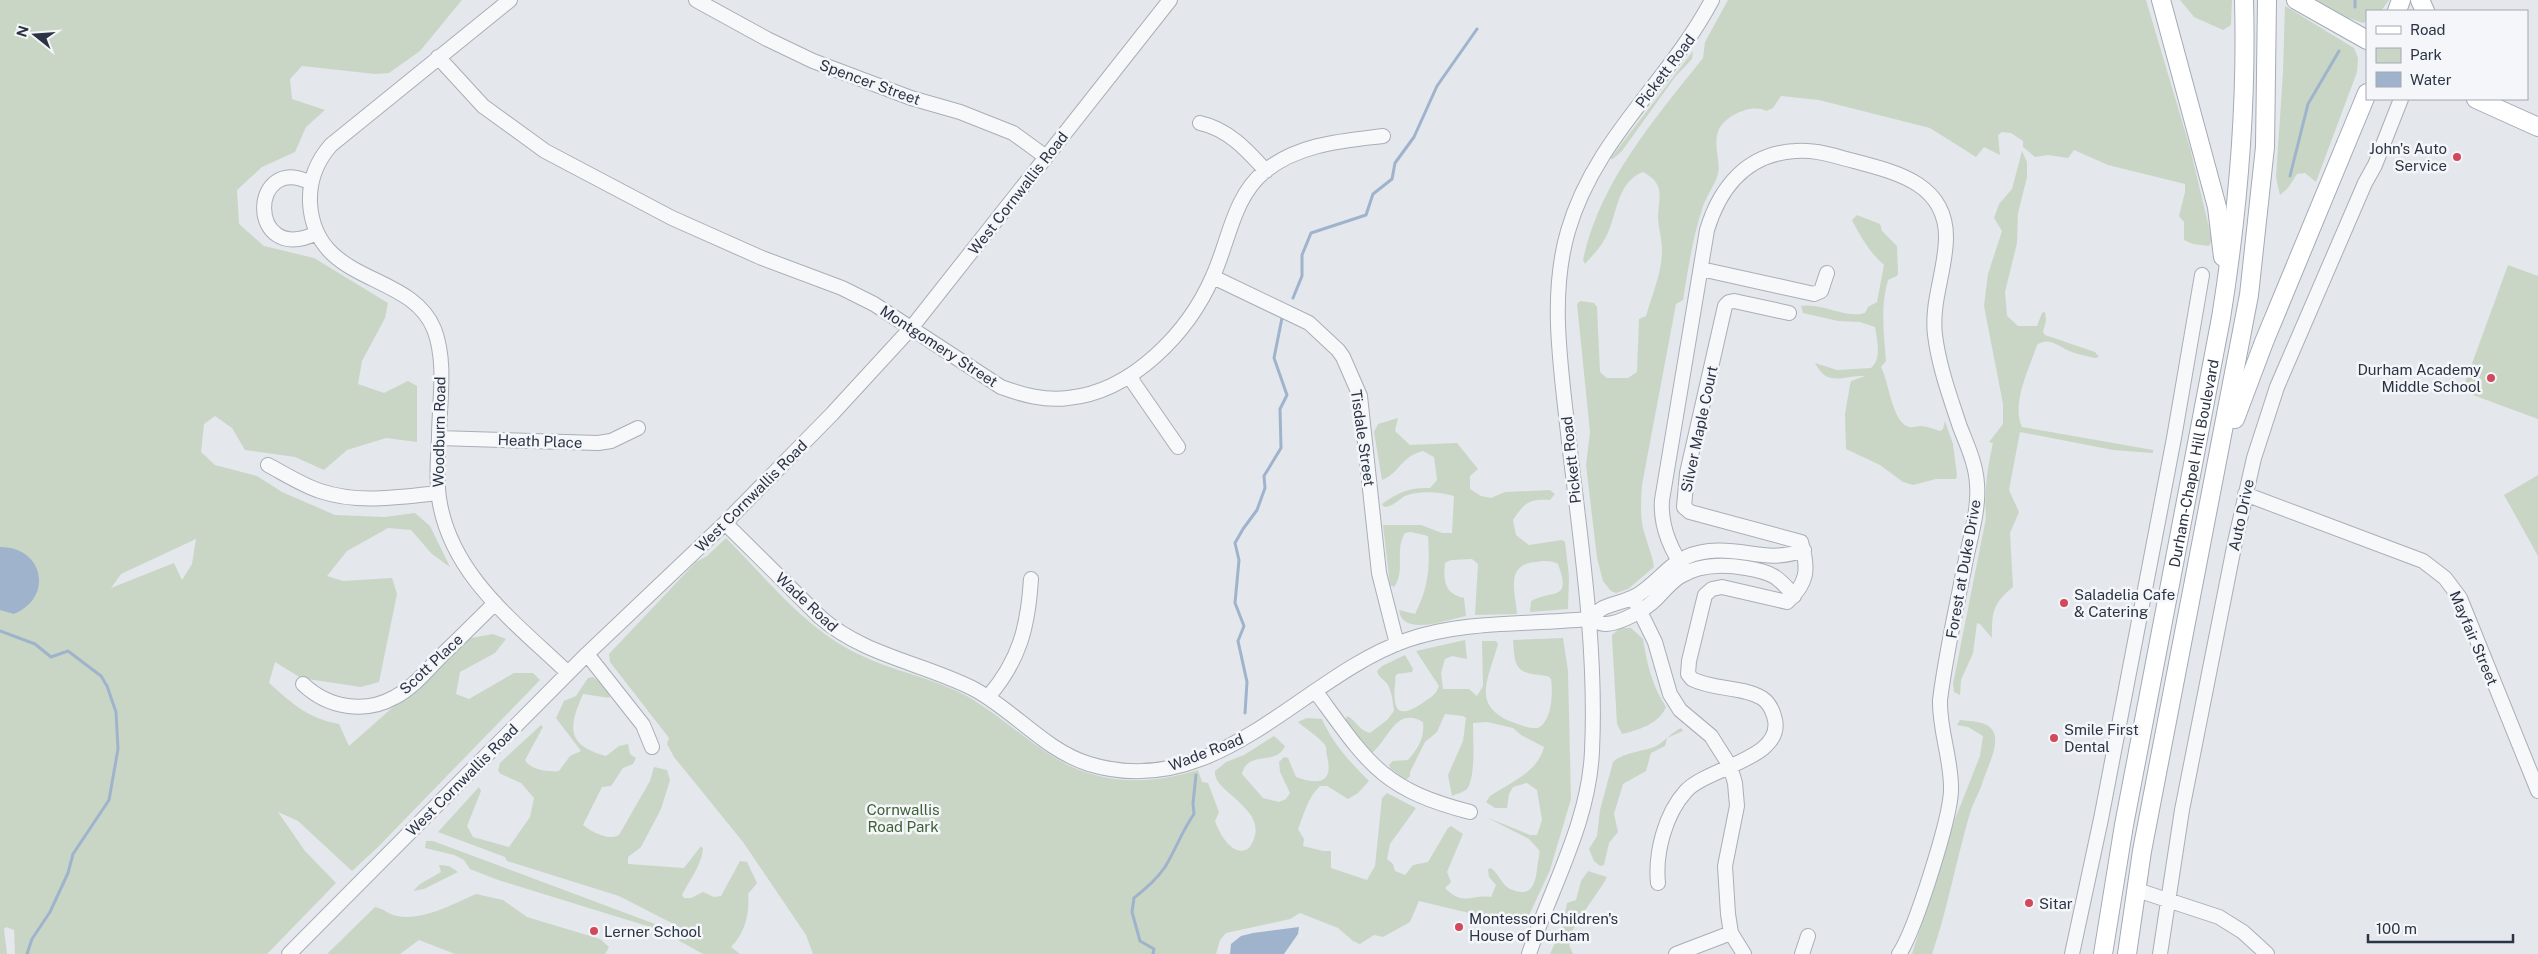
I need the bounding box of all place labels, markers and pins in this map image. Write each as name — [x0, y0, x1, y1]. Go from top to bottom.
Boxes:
place label: John's Auto Service — [2369, 140, 2447, 174]
marker: John's Auto Service — [2451, 151, 2463, 163]
place label: Durham Academy Middle School — [2357, 361, 2481, 395]
marker: Durham Academy Middle School — [2485, 372, 2497, 384]
place label: Saladelia Cafe & Catering — [2074, 586, 2175, 620]
marker: Saladelia Cafe & Catering — [2058, 597, 2070, 609]
place label: Smile First Dental — [2064, 721, 2139, 755]
marker: Smile First Dental — [2048, 732, 2060, 744]
place label: Sitar — [2039, 895, 2073, 912]
marker: Sitar — [2023, 897, 2035, 909]
place label: Montessori Children's House of Durham — [1469, 910, 1618, 944]
marker: Montessori Children's House of Durham — [1453, 921, 1465, 933]
place label: Lerner School — [604, 923, 702, 940]
marker: Lerner School — [588, 925, 600, 937]

